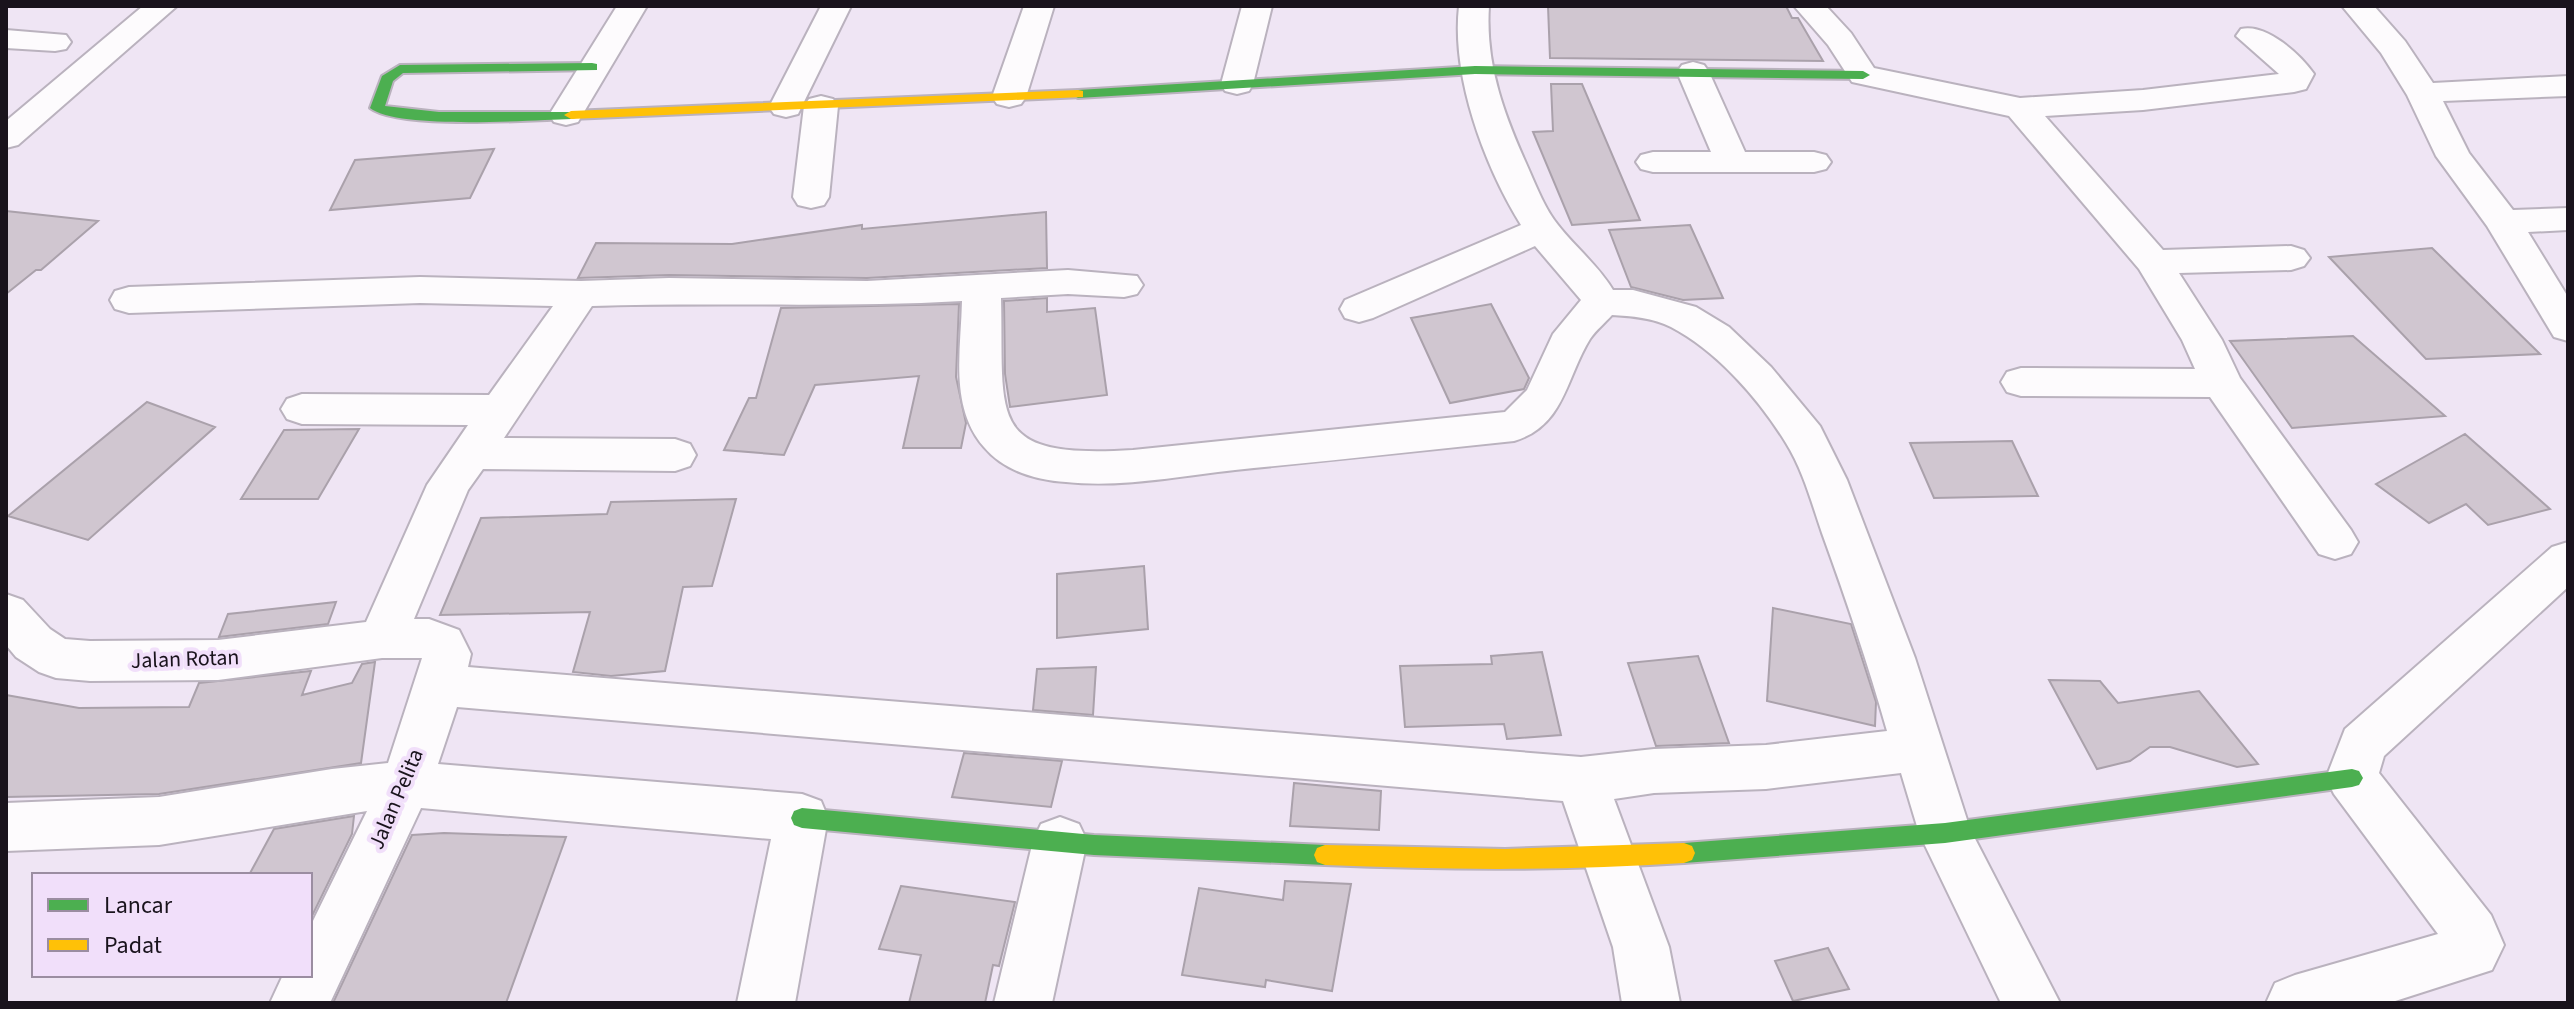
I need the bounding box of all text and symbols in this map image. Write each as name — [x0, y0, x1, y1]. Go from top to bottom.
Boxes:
street label: Jalan Rotan — [130, 641, 240, 677]
street label: Jalan Pelita — [360, 744, 432, 854]
legend — [32, 873, 312, 977]
text: Lancar — [104, 888, 173, 923]
text: Padat — [104, 928, 162, 963]

